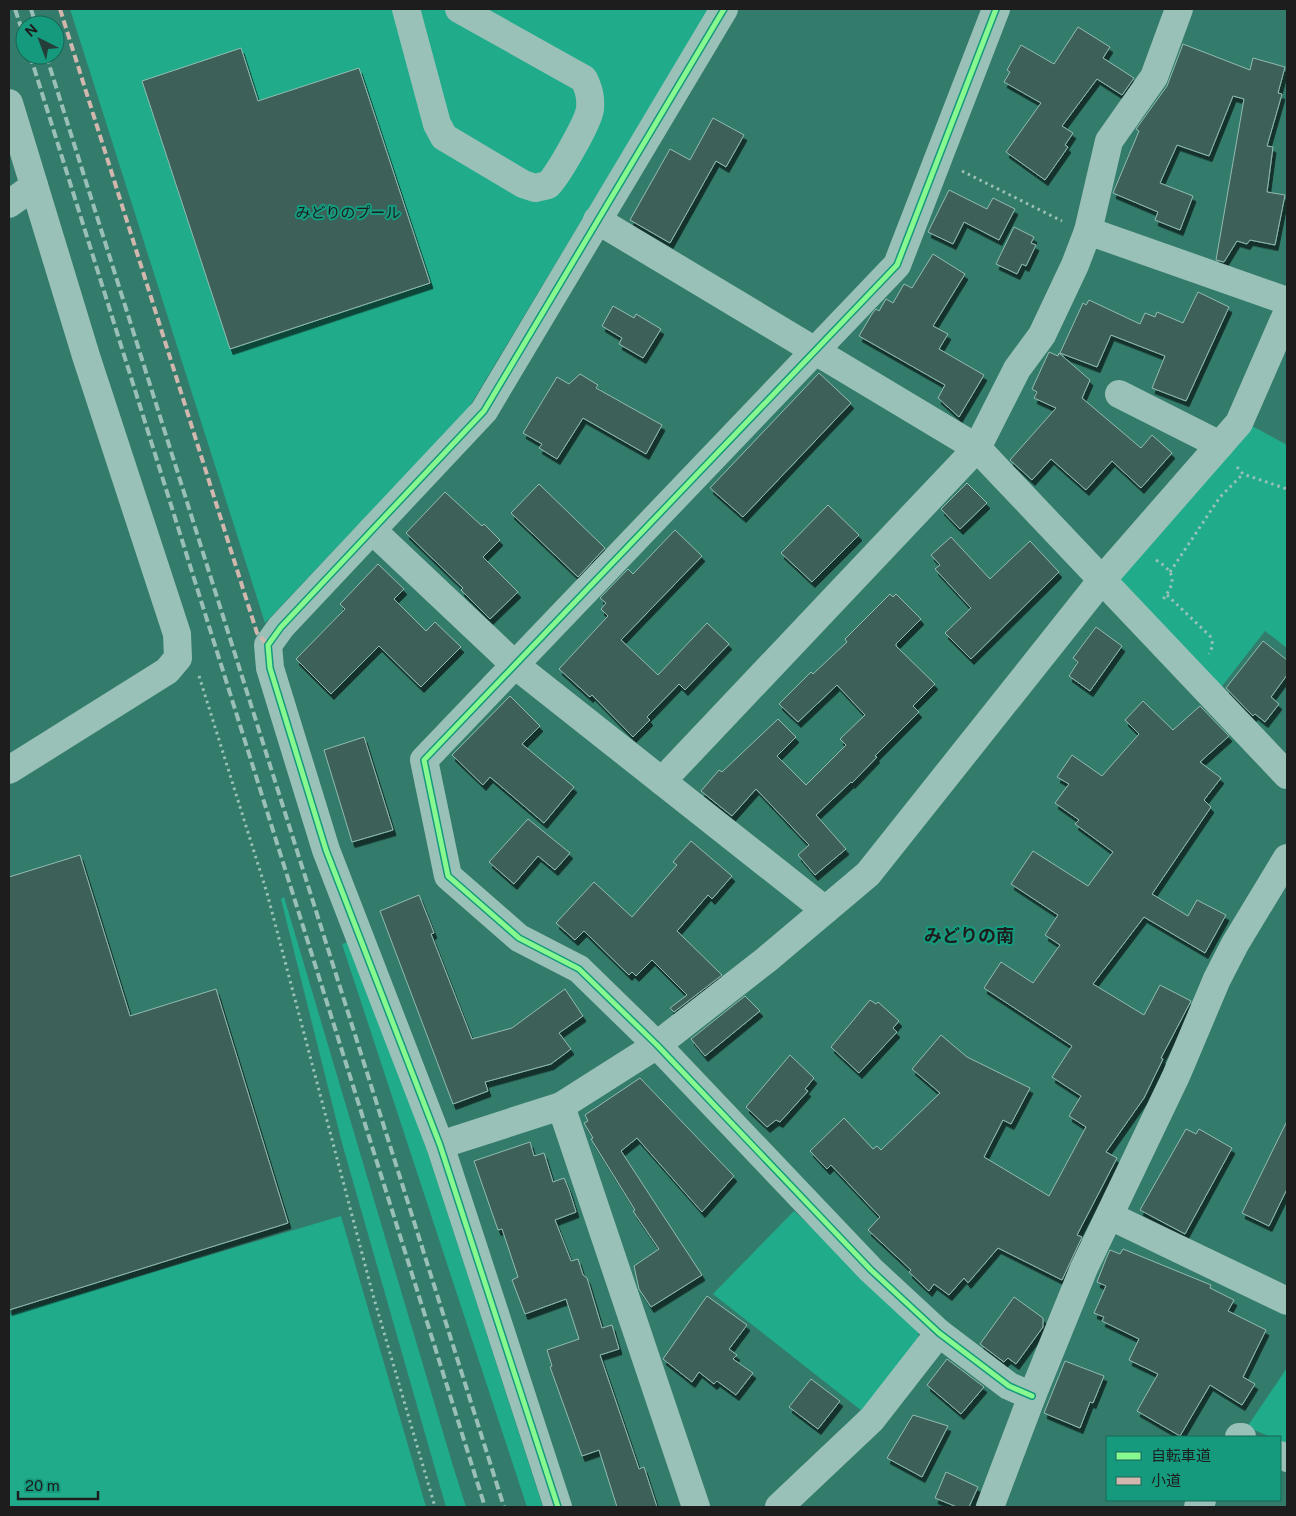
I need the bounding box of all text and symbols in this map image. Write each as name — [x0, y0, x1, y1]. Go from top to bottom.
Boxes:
north arrow — [15, 15, 65, 65]
text: N — [22, 21, 41, 40]
park label: みどりのプール — [295, 204, 401, 221]
district label: みどりの南 — [924, 925, 1014, 946]
legend — [1106, 1436, 1281, 1501]
text: 自転車道 — [1151, 1447, 1211, 1464]
scale bar — [18, 1468, 98, 1500]
text: 小道 — [1151, 1472, 1181, 1489]
text: 20 m — [25, 1477, 60, 1494]

